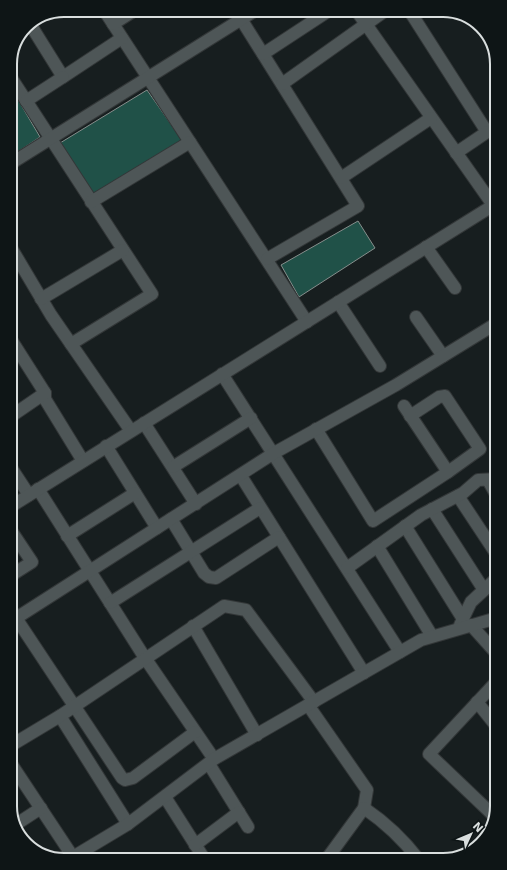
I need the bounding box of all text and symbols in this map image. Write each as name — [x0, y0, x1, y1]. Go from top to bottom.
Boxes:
north arrow — [451, 814, 491, 854]
text: N — [470, 820, 486, 835]

